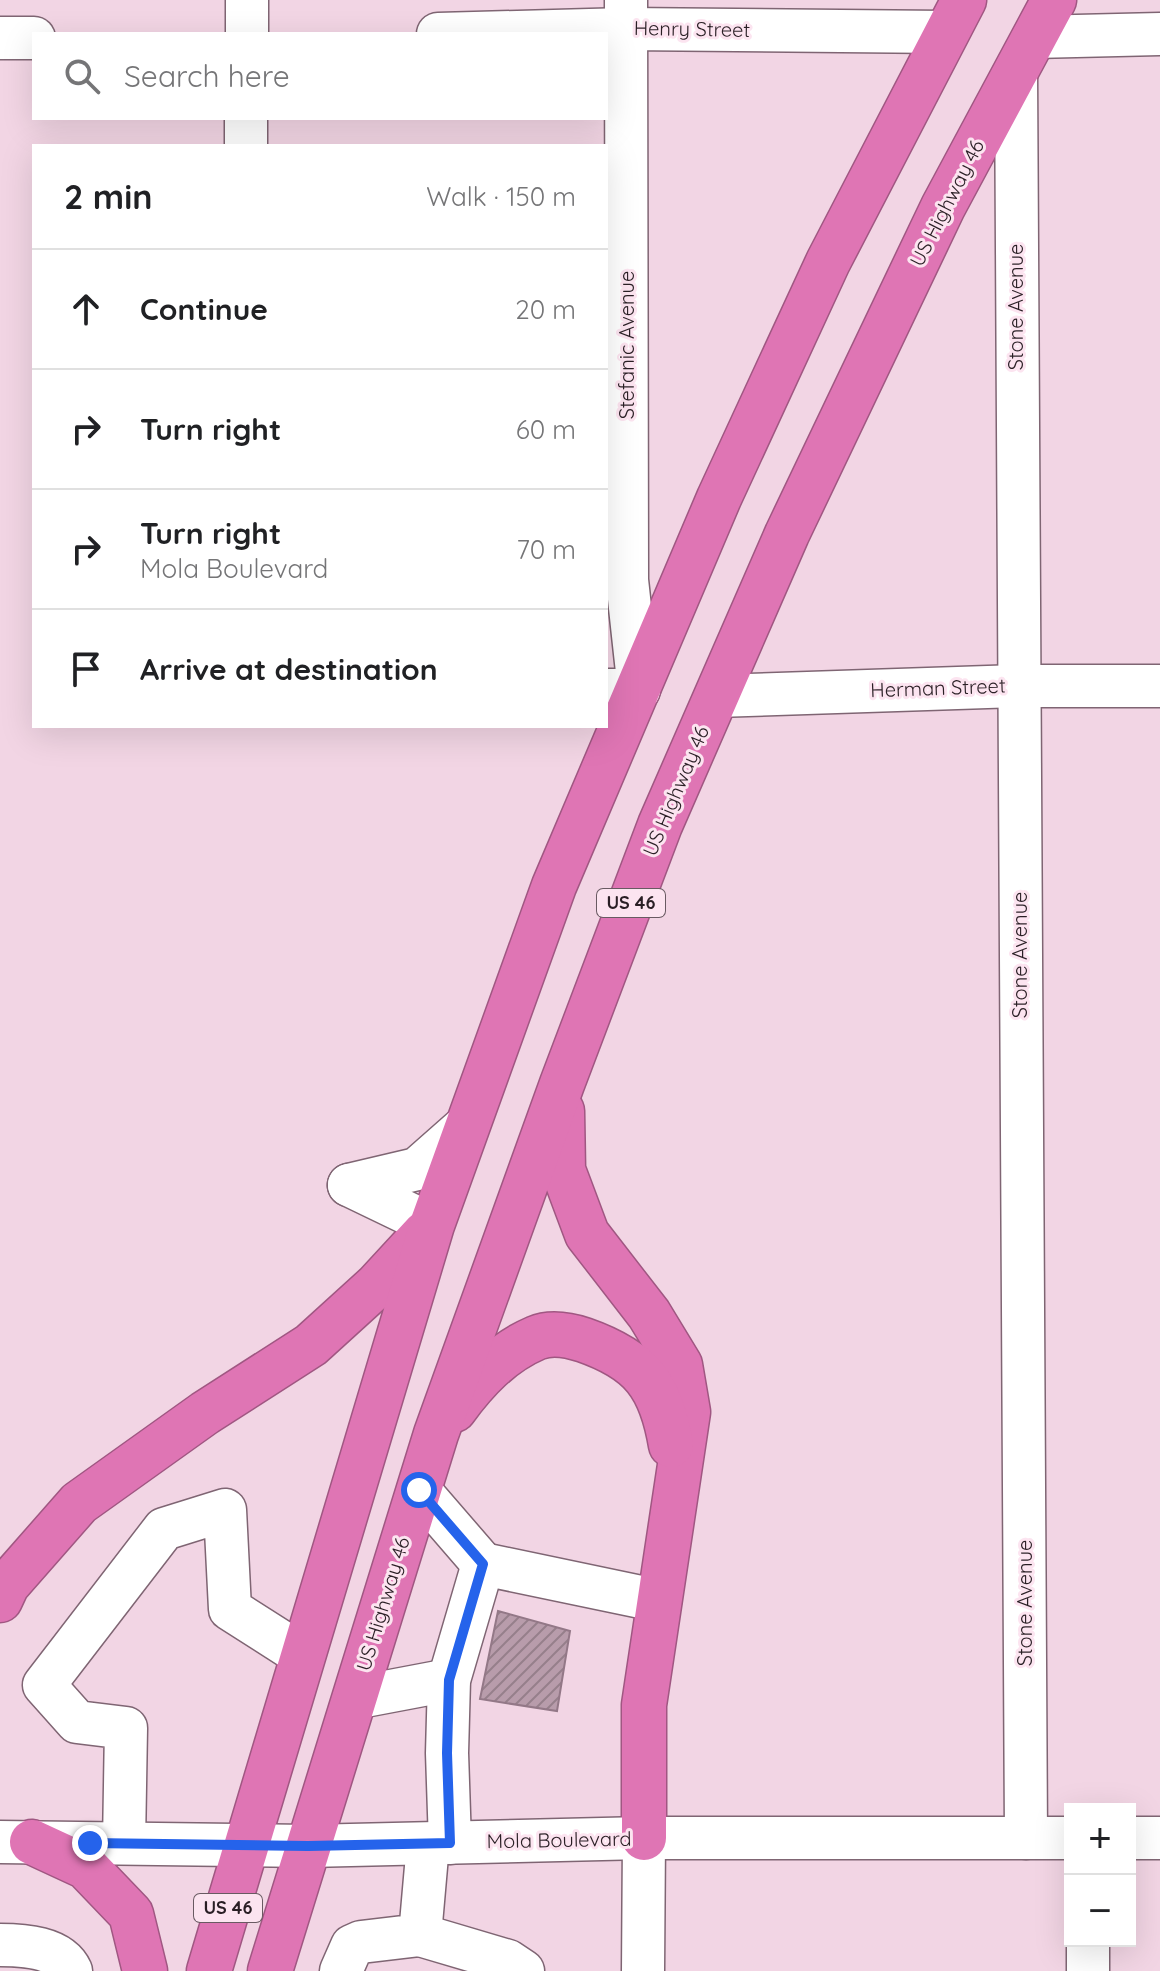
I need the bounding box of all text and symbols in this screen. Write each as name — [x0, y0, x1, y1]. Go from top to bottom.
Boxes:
street label: Henry Street — [634, 15, 751, 42]
search box — [32, 32, 608, 120]
icon: search — [60, 54, 104, 98]
text: Search here — [124, 57, 290, 95]
street label: US Highway 46 — [904, 135, 989, 270]
text: 2 min — [64, 175, 153, 218]
text: Walk · 150 m — [426, 180, 576, 213]
street label: Stone Avenue — [1003, 244, 1028, 370]
street label: Stefanic Avenue — [614, 271, 639, 419]
icon: ahead — [64, 287, 108, 331]
text: Continue — [140, 290, 268, 328]
text: 20 m — [515, 293, 576, 326]
icon: right — [64, 407, 108, 451]
text: Turn right — [140, 410, 281, 448]
text: 60 m — [516, 413, 576, 446]
text: Turn right — [140, 514, 281, 552]
icon: right — [64, 527, 108, 571]
text: 70 m — [516, 533, 576, 566]
text: Mola Boulevard — [140, 552, 328, 585]
icon: arrive — [64, 647, 108, 691]
text: Arrive at destination — [140, 650, 438, 688]
street label: Herman Street — [870, 673, 1006, 702]
street label: US Highway 46 — [637, 722, 714, 859]
road number: US 46 — [597, 889, 665, 917]
street label: Stone Avenue — [1007, 892, 1032, 1018]
route start — [401, 1472, 437, 1508]
street label: US Highway 46 — [350, 1534, 415, 1674]
street label: Stone Avenue — [1012, 1540, 1037, 1666]
map controls — [1064, 1803, 1136, 1947]
button: + — [1064, 1803, 1136, 1875]
route end — [72, 1825, 108, 1861]
street label: Mola Boulevard — [486, 1826, 632, 1853]
button: − — [1064, 1875, 1136, 1947]
road number: US 46 — [194, 1894, 262, 1922]

